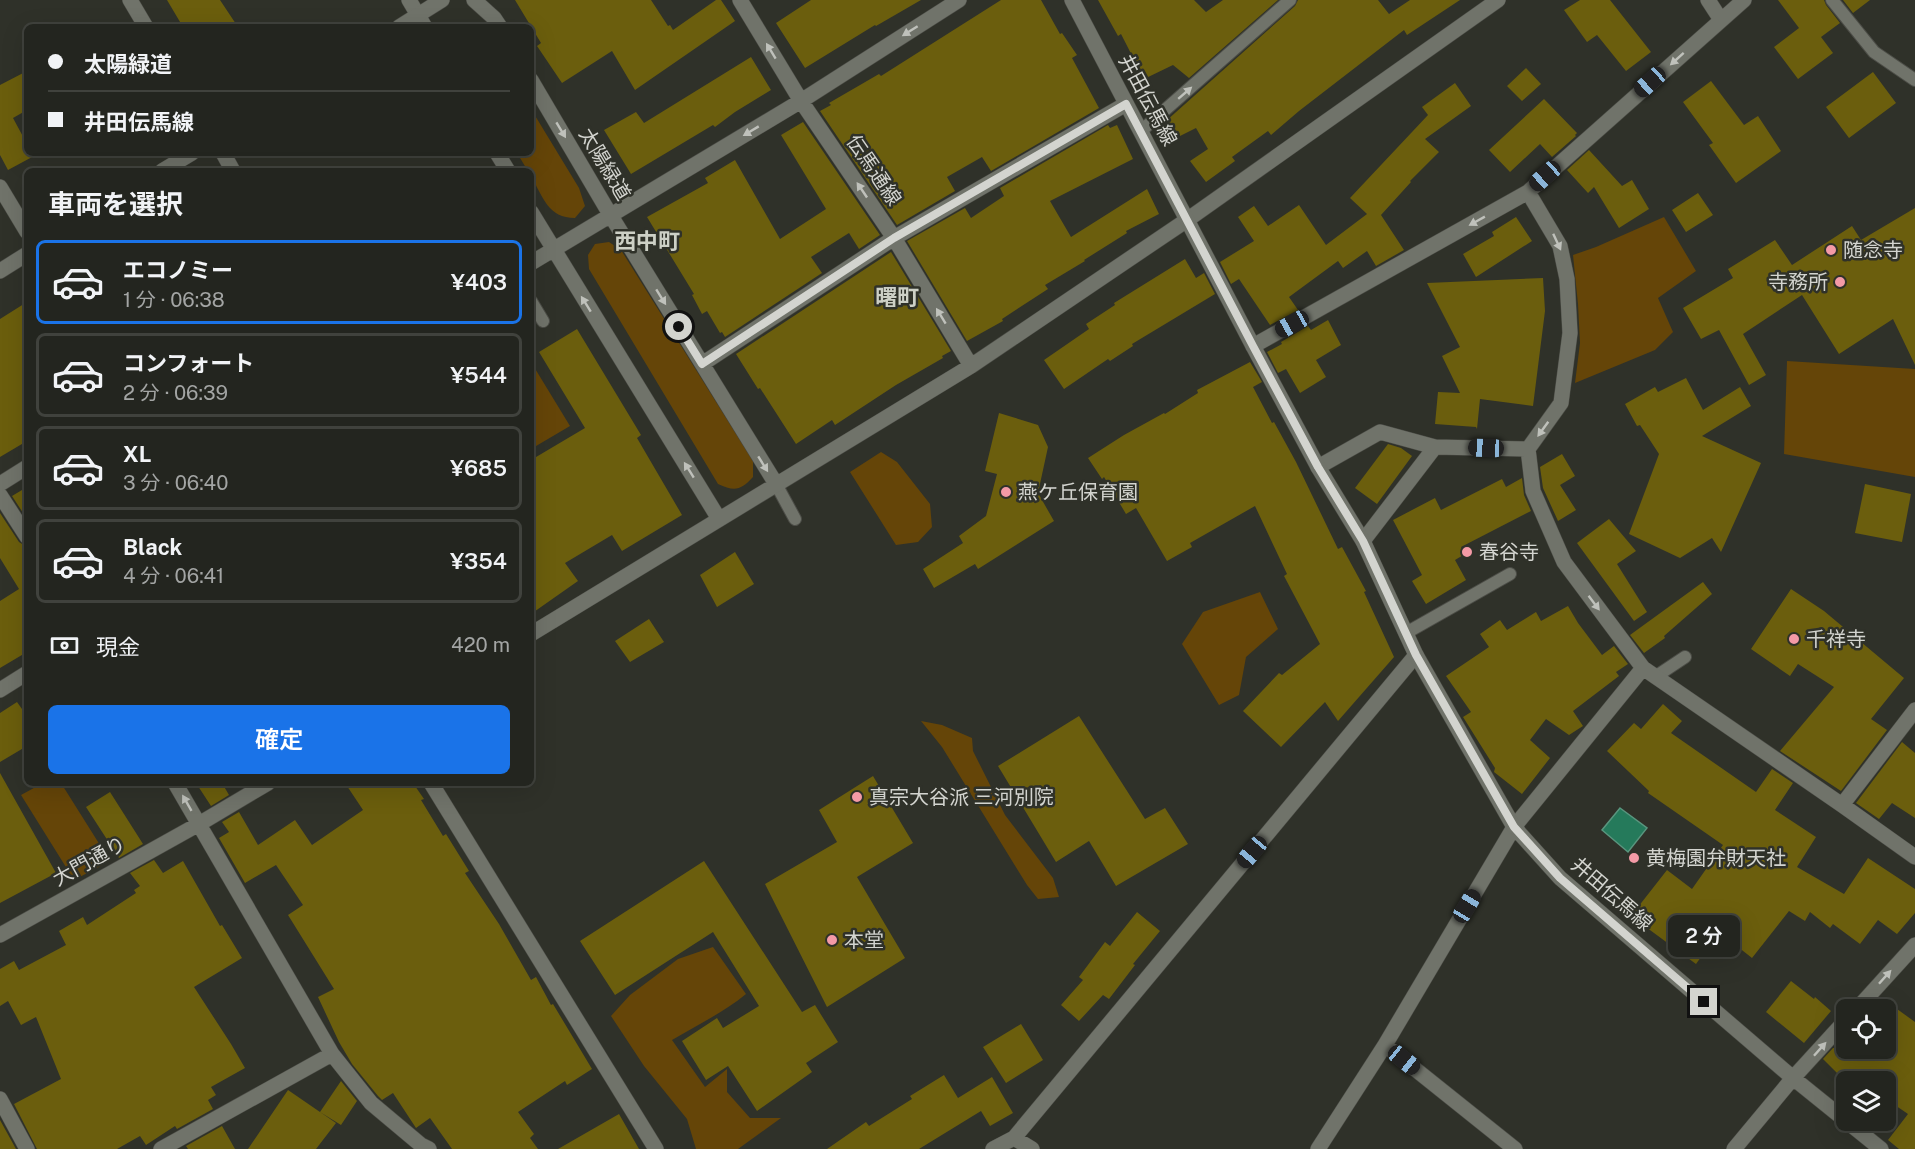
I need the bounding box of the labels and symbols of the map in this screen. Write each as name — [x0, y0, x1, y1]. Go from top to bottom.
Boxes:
one-way arrow — [902, 26, 918, 37]
one-way arrow — [765, 43, 776, 59]
street label: 井田伝馬線 — [1114, 50, 1182, 150]
one-way arrow — [1670, 52, 1685, 65]
car — [1631, 63, 1669, 101]
one-way arrow — [1177, 86, 1192, 100]
one-way arrow — [555, 122, 566, 138]
street label: 太陽緑道 — [574, 124, 636, 204]
one-way arrow — [742, 126, 759, 136]
street label: 伝馬通線 — [842, 130, 906, 210]
car — [1526, 157, 1564, 195]
one-way arrow — [856, 182, 867, 198]
one-way arrow — [1469, 215, 1485, 226]
district label: 西中町 — [614, 228, 680, 254]
one-way arrow — [1552, 234, 1561, 251]
place label: 随念寺 — [1843, 238, 1903, 262]
marker: 随念寺 — [1824, 243, 1838, 257]
place label: 寺務所 — [1768, 270, 1828, 294]
marker: 寺務所 — [1833, 275, 1847, 289]
district label: 曙町 — [875, 284, 919, 310]
one-way arrow — [656, 289, 667, 306]
one-way arrow — [581, 296, 592, 312]
car — [1272, 307, 1312, 341]
one-way arrow — [935, 308, 946, 324]
route start — [665, 313, 692, 340]
one-way arrow — [1537, 422, 1549, 437]
car — [1468, 438, 1504, 458]
one-way arrow — [758, 456, 769, 472]
one-way arrow — [683, 462, 694, 478]
place label: 燕ケ丘保育園 — [1018, 480, 1138, 504]
marker: 燕ケ丘保育園 — [999, 485, 1013, 499]
place label: 春谷寺 — [1479, 540, 1539, 564]
marker: 春谷寺 — [1460, 545, 1474, 559]
one-way arrow — [1588, 594, 1600, 610]
place label: 千祥寺 — [1806, 627, 1866, 651]
marker: 千祥寺 — [1787, 632, 1801, 646]
place label: 真宗大谷派 三河別院 — [869, 785, 1054, 809]
marker: 真宗大谷派 三河別院 — [850, 790, 864, 804]
one-way arrow — [182, 795, 192, 812]
street label: 大門通り — [48, 831, 130, 891]
car — [1234, 832, 1270, 872]
place label: 黄梅園弁財天社 — [1646, 846, 1786, 870]
marker: 黄梅園弁財天社 — [1627, 851, 1641, 865]
street label: 井田伝馬線 — [1566, 852, 1658, 936]
car — [1450, 886, 1484, 926]
callout: 2 分 — [1668, 915, 1740, 957]
place label: 本堂 — [844, 928, 884, 952]
marker: 本堂 — [825, 933, 839, 947]
one-way arrow — [1878, 970, 1892, 984]
route end — [1690, 988, 1717, 1015]
car — [1384, 1042, 1424, 1078]
one-way arrow — [1813, 1042, 1826, 1057]

